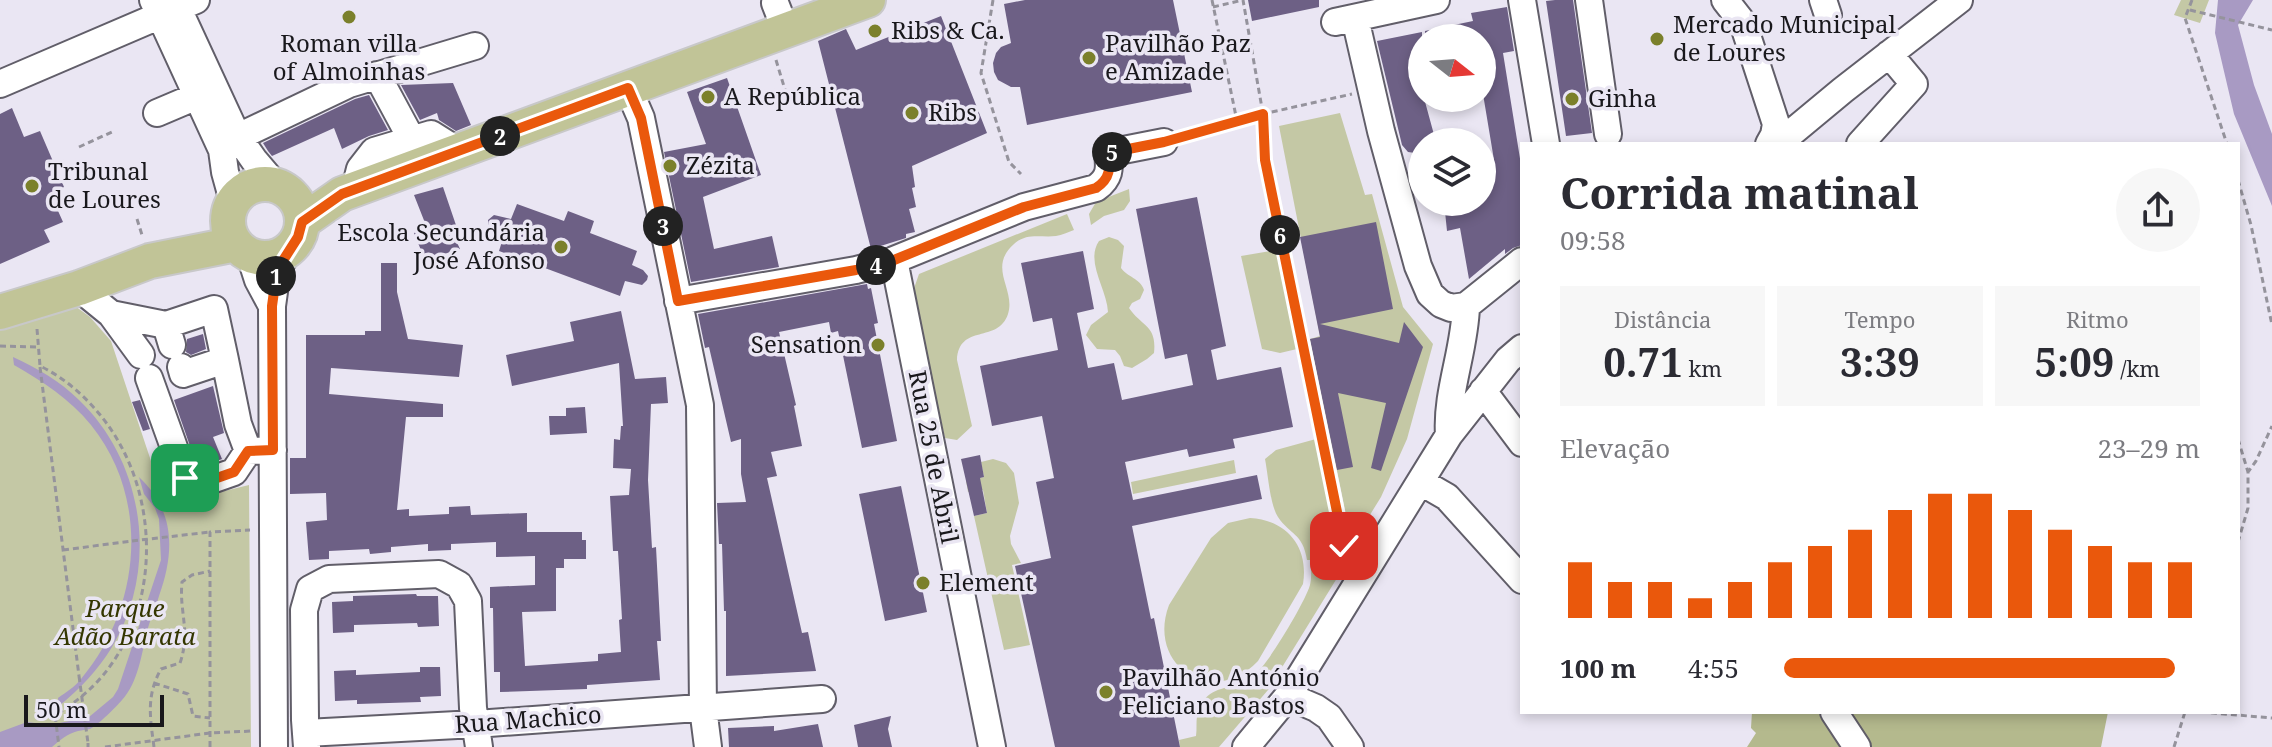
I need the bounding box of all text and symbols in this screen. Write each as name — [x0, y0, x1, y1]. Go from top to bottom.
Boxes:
place label: Mercado Municipal de Loures — [1673, 7, 1896, 68]
marker: Roman villa of Almoinhas — [340, 8, 358, 26]
place label: Ribs & Ca. — [891, 13, 1005, 46]
marker: Ribs & Ca. — [866, 22, 884, 40]
north arrow — [1408, 24, 1496, 112]
map controls — [1408, 24, 1496, 216]
place label: Roman villa of Almoinhas — [273, 26, 425, 87]
place label: Pavilhão Paz e Amizade — [1105, 26, 1251, 87]
marker: Mercado Municipal de Loures — [1648, 30, 1666, 48]
marker: Pavilhão Paz e Amizade — [1080, 49, 1098, 67]
place label: A República — [724, 79, 861, 112]
place label: Ginha — [1588, 81, 1657, 114]
marker: A República — [699, 88, 717, 106]
marker: Ginha — [1563, 90, 1581, 108]
place label: Ribs — [928, 95, 977, 128]
marker: Ribs — [903, 104, 921, 122]
pin: 2 — [480, 116, 520, 156]
text: 2 — [494, 121, 506, 151]
button: layers — [1408, 128, 1496, 216]
pin: 5 — [1092, 132, 1132, 172]
text: 5 — [1106, 137, 1118, 167]
place label: Zézita — [686, 148, 755, 181]
place label: Tribunal de Loures — [48, 154, 161, 215]
marker: Zézita — [661, 157, 679, 175]
text: Corrida matinal — [1560, 162, 1919, 222]
button: share — [2116, 168, 2200, 252]
marker: Tribunal de Loures — [23, 177, 41, 195]
pin: 3 — [643, 206, 683, 246]
text: 3 — [657, 211, 669, 241]
place label: Escola Secundária José Afonso — [337, 215, 545, 276]
pin: 6 — [1260, 215, 1300, 255]
text: 6 — [1274, 220, 1286, 250]
text: 09:58 — [1560, 222, 1626, 258]
marker: Escola Secundária José Afonso — [552, 238, 570, 256]
pin: 4 — [856, 245, 896, 285]
text: 4 — [870, 250, 882, 280]
pin: 1 — [256, 256, 296, 296]
text: 1 — [270, 261, 282, 291]
text: Distância — [1614, 304, 1711, 334]
text: Tempo — [1844, 304, 1916, 334]
text: Ritmo — [2066, 304, 2129, 334]
place label: Sensation — [751, 327, 862, 360]
text: 0.71 — [1603, 334, 1683, 389]
text: 3:39 — [1840, 334, 1920, 389]
text: 5:09 — [2034, 334, 2114, 389]
marker: Sensation — [869, 336, 887, 354]
text: km — [1683, 353, 1722, 383]
text: /km — [2114, 353, 2160, 383]
street label: Rua 25 de Abril — [902, 367, 968, 547]
text: Elevação — [1560, 430, 1670, 466]
text: 23–29 m — [2098, 430, 2200, 466]
pin — [151, 444, 219, 512]
icon: arrive — [163, 456, 207, 500]
pin — [1310, 512, 1378, 580]
icon: check — [1322, 524, 1366, 568]
place label: Element — [939, 565, 1034, 598]
marker: Element — [914, 574, 932, 592]
park label: Parque Adão Barata — [52, 591, 196, 652]
text: 100 m — [1560, 650, 1636, 686]
text: 4:55 — [1688, 650, 1739, 686]
place label: Pavilhão António Feliciano Bastos — [1122, 660, 1320, 721]
marker: Pavilhão António Feliciano Bastos — [1097, 683, 1115, 701]
scale bar — [24, 691, 164, 727]
text: 50 m — [36, 694, 87, 724]
street label: Rua Machico — [453, 697, 602, 740]

